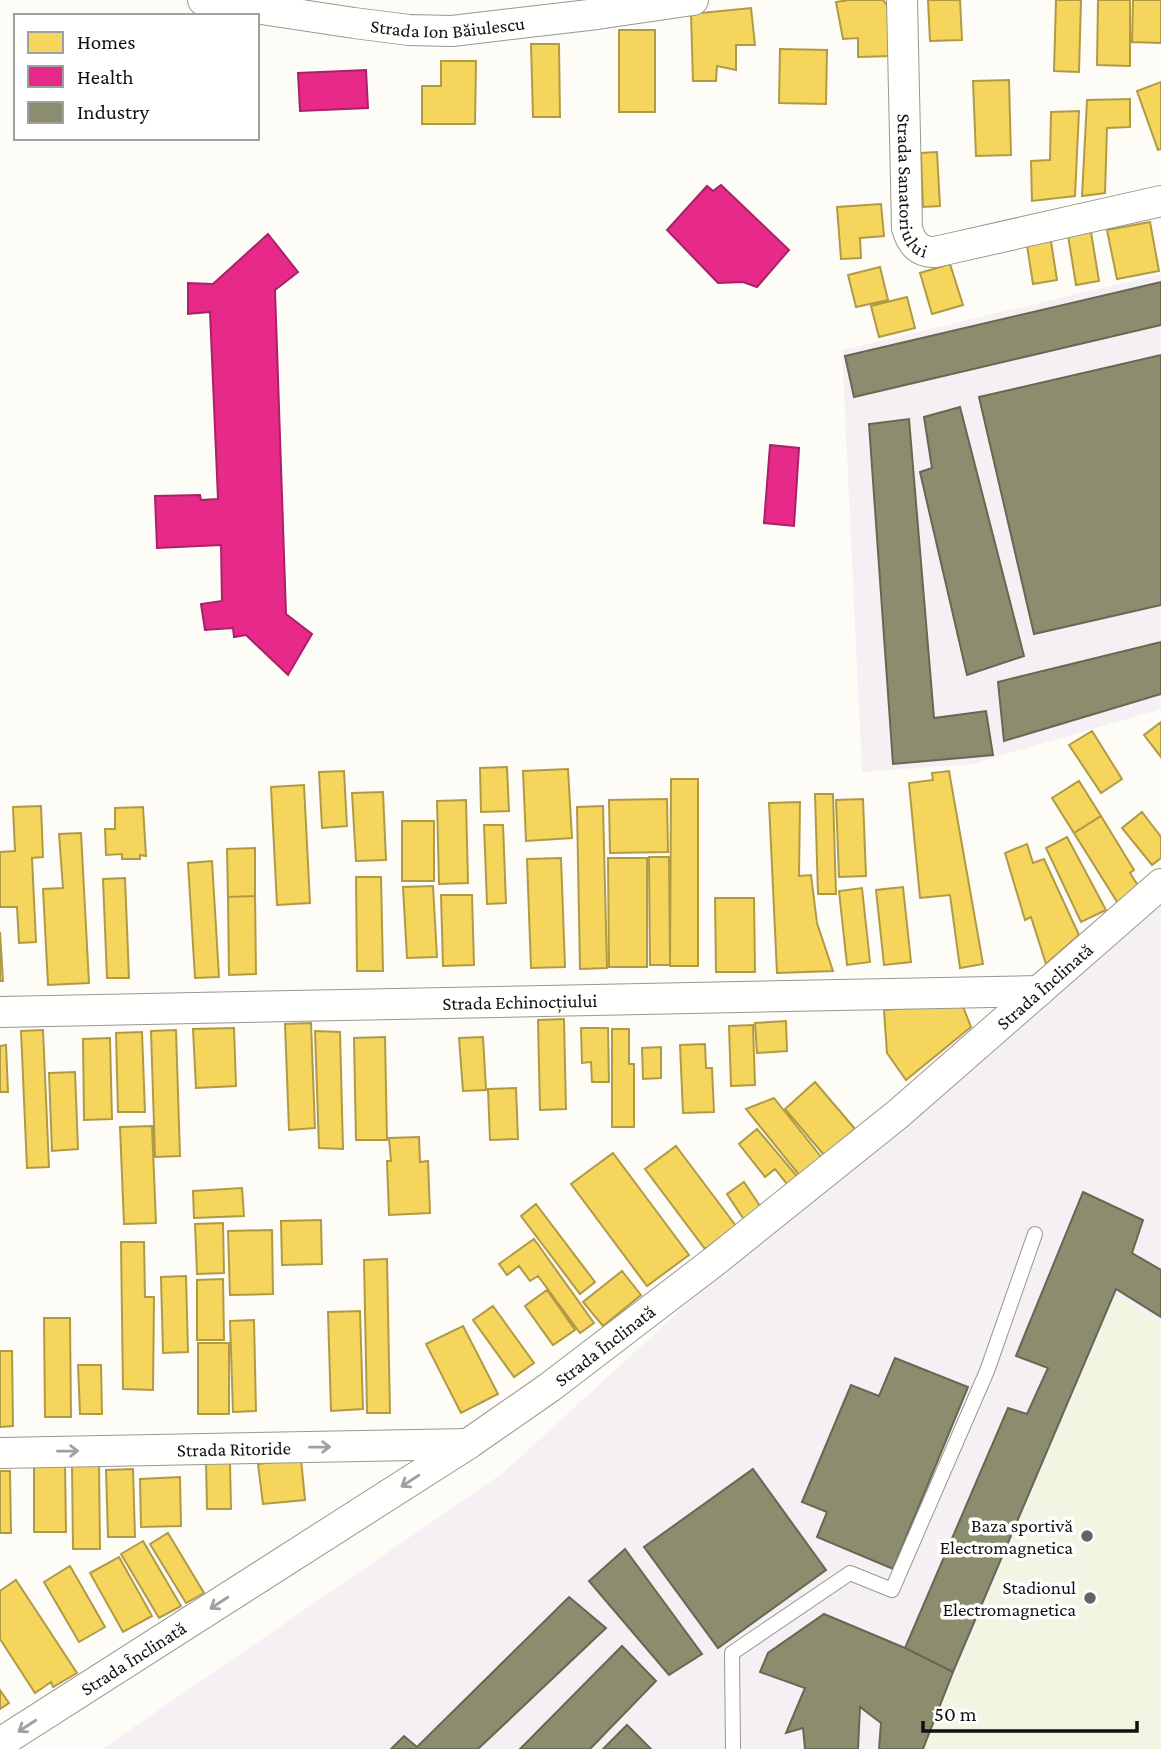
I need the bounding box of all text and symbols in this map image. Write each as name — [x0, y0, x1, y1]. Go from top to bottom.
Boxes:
street label: Strada Ion Băiulescu — [369, 13, 526, 42]
legend — [14, 14, 259, 140]
text: Homes — [77, 30, 136, 54]
text: Health — [77, 65, 133, 89]
text: Industry — [77, 100, 150, 124]
street label: Strada Sanatoriului — [893, 113, 930, 262]
street label: Strada Înclinată — [992, 939, 1097, 1034]
street label: Strada Echinocțiului — [442, 990, 598, 1014]
street label: Strada Înclinată — [551, 1301, 659, 1391]
street label: Strada Ritoride — [177, 1437, 291, 1461]
one-way arrow — [308, 1440, 331, 1454]
one-way arrow — [56, 1445, 79, 1458]
one-way arrow — [401, 1474, 421, 1488]
place label: Baza sportivă Electromagnetica — [940, 1515, 1073, 1558]
marker: Baza sportivă Electromagnetica — [1079, 1528, 1095, 1544]
place label: Stadionul Electromagnetica — [943, 1577, 1076, 1620]
marker: Stadionul Electromagnetica — [1082, 1590, 1098, 1606]
one-way arrow — [209, 1597, 229, 1611]
street label: Strada Înclinată — [77, 1617, 190, 1700]
scale bar — [923, 1690, 1136, 1734]
text: 50 m — [934, 1702, 977, 1726]
one-way arrow — [18, 1718, 37, 1733]

